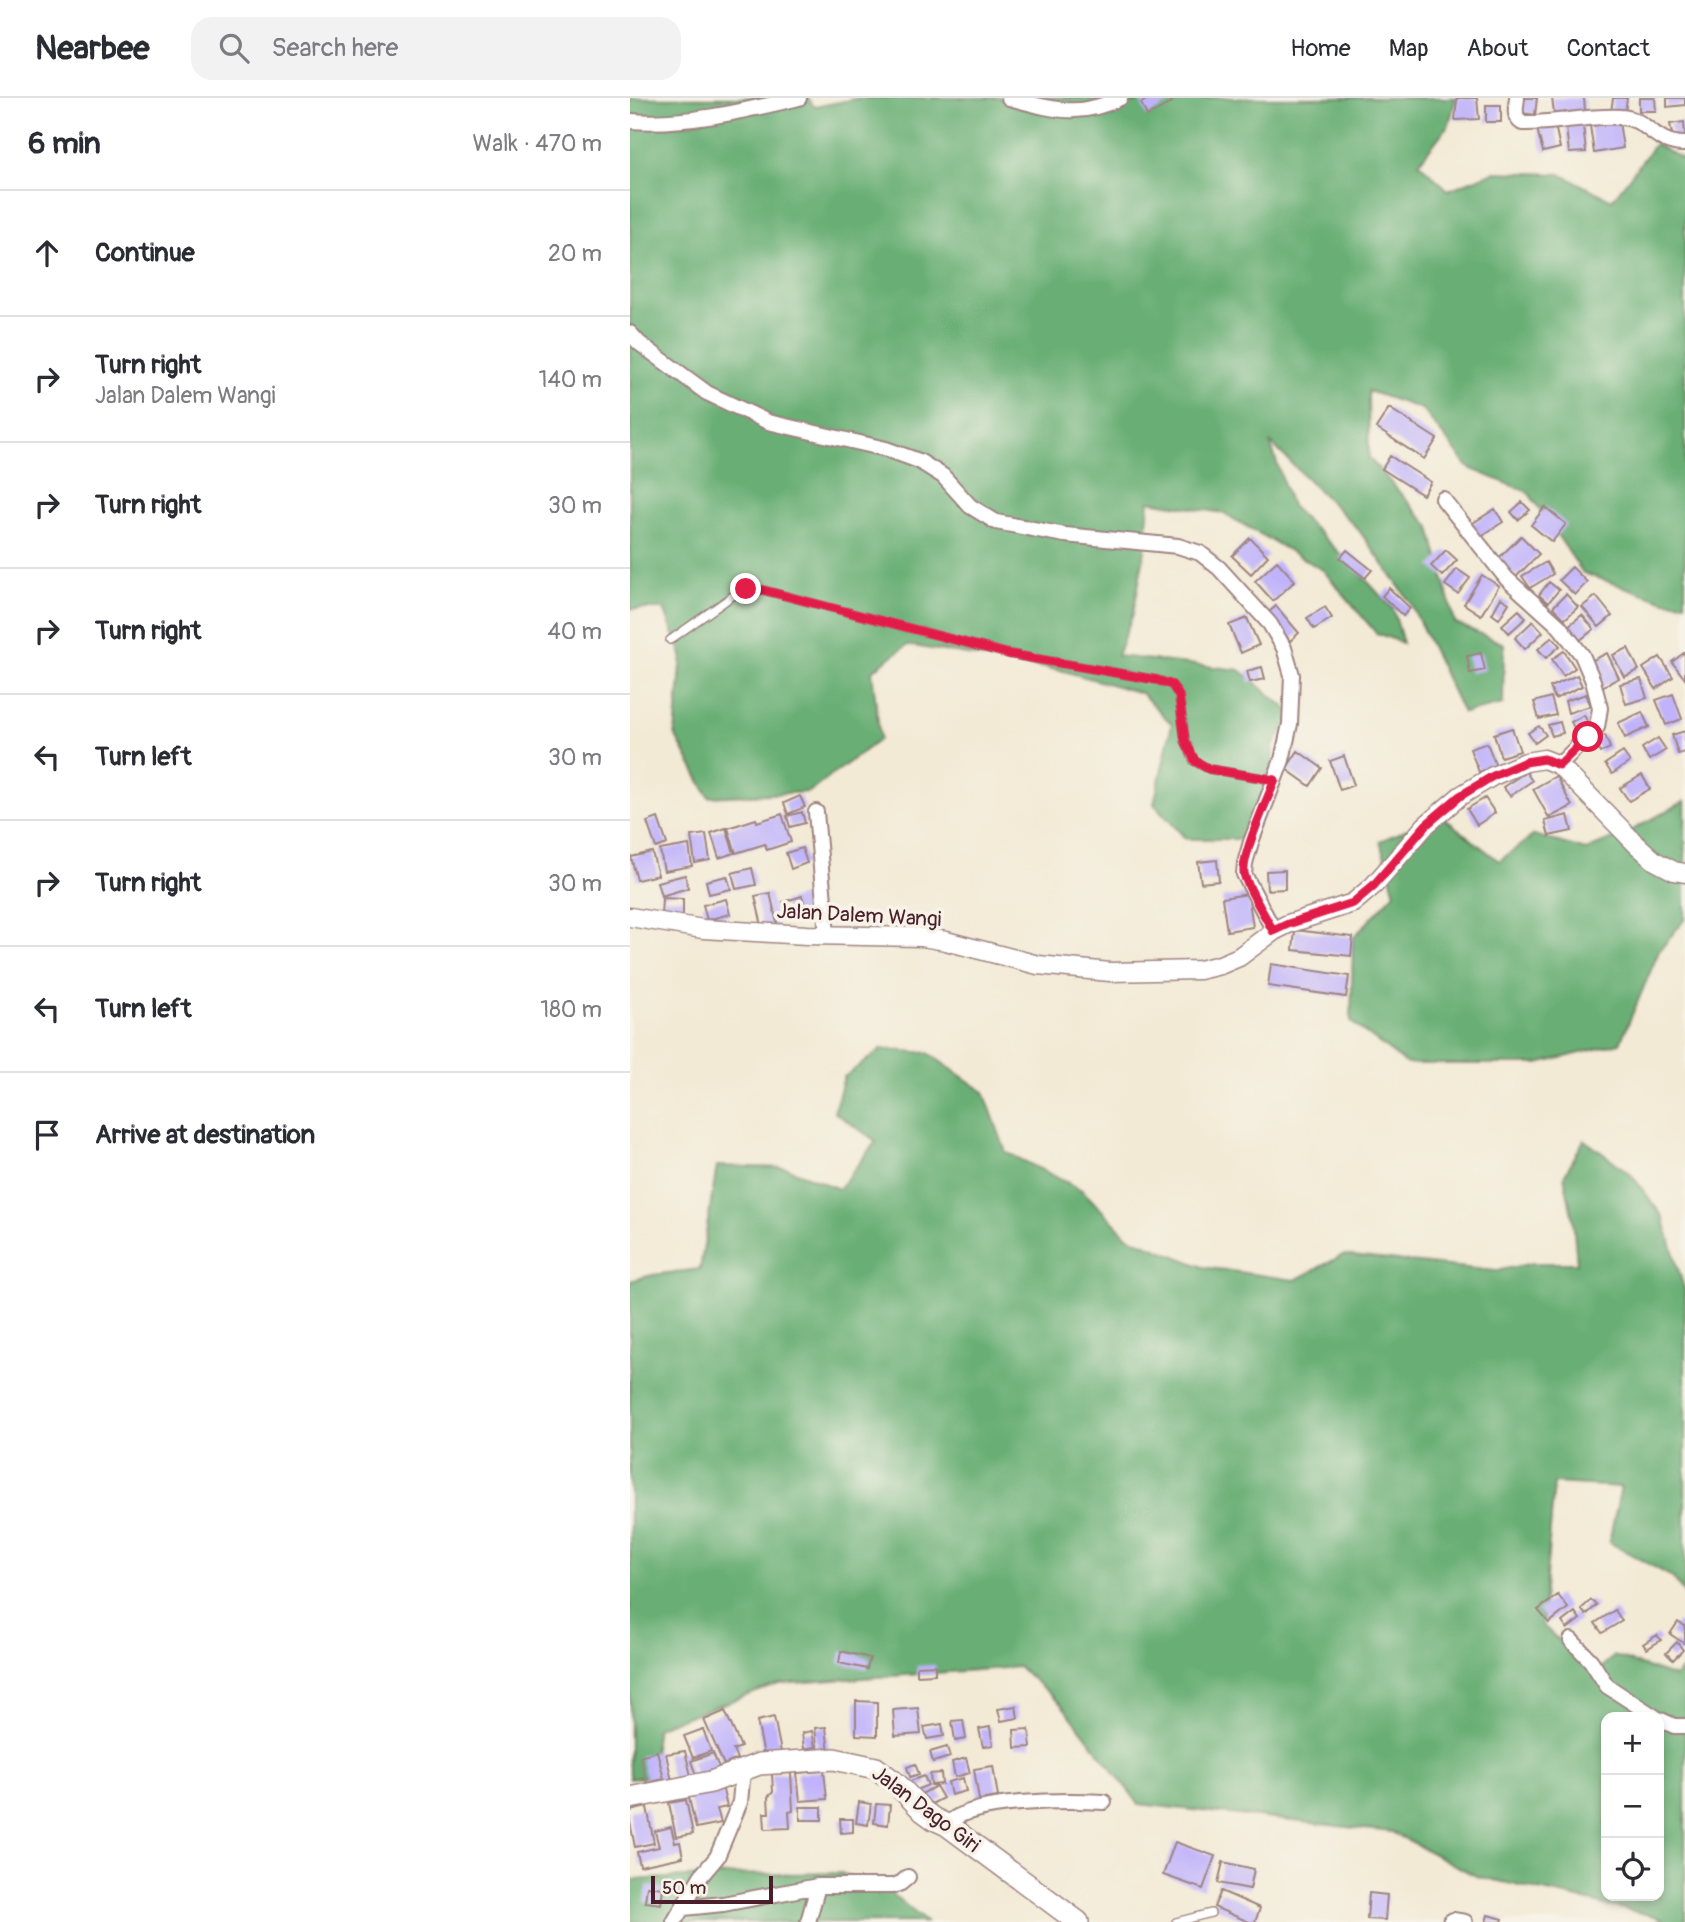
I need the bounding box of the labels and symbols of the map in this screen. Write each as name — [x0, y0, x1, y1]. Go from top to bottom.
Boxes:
route end — [730, 573, 761, 604]
route start — [1572, 721, 1603, 752]
street label: Jalan Dalem Wangi — [776, 898, 942, 933]
street label: Jalan Dago Giri — [866, 1760, 985, 1859]
scale bar — [651, 1873, 774, 1905]

